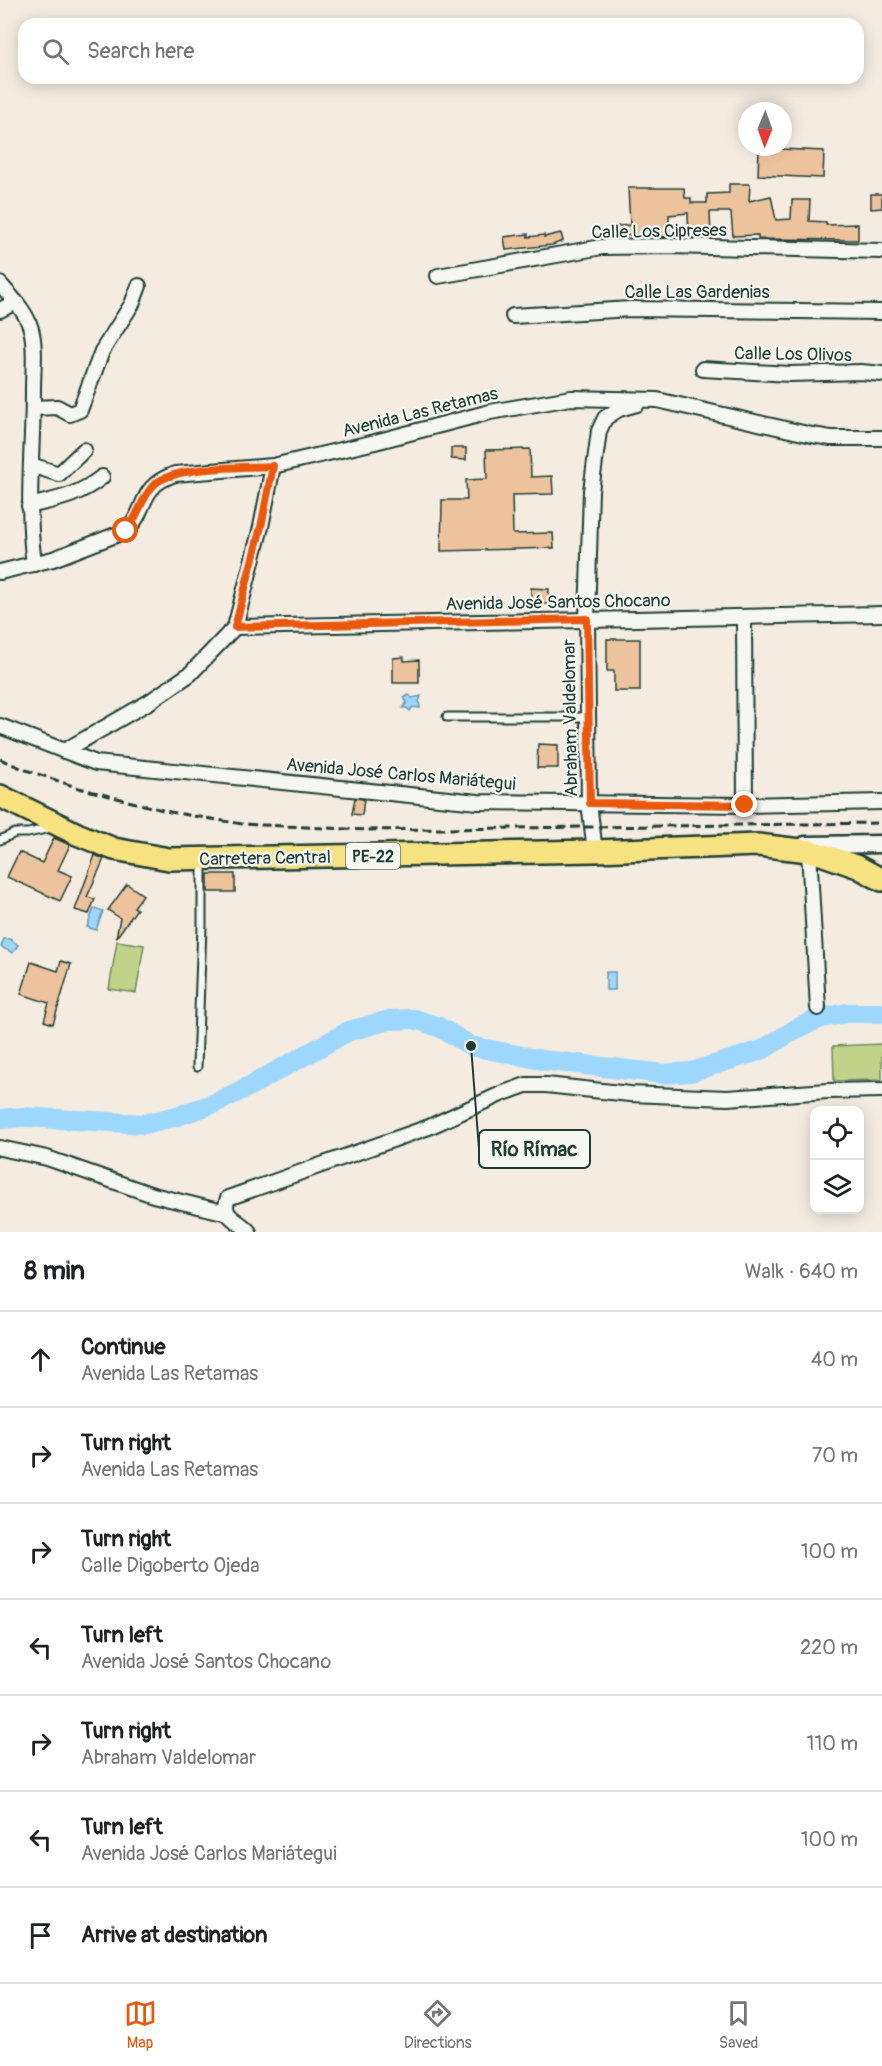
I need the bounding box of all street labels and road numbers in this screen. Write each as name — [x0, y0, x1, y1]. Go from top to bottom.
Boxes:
street label: Calle Los Cipreses — [591, 219, 727, 244]
street label: Calle Las Gardenias — [625, 281, 770, 304]
street label: Calle Los Olivos — [734, 342, 852, 367]
street label: Avenida Las Retamas — [340, 382, 500, 443]
street label: Avenida José Santos Chocano — [445, 589, 671, 616]
street label: Abraham Valdelomar — [558, 638, 583, 797]
street label: Avenida José Carlos Mariátegui — [285, 753, 517, 796]
road number: PE-22 — [346, 843, 400, 869]
street label: Carretera Central — [199, 846, 331, 871]

